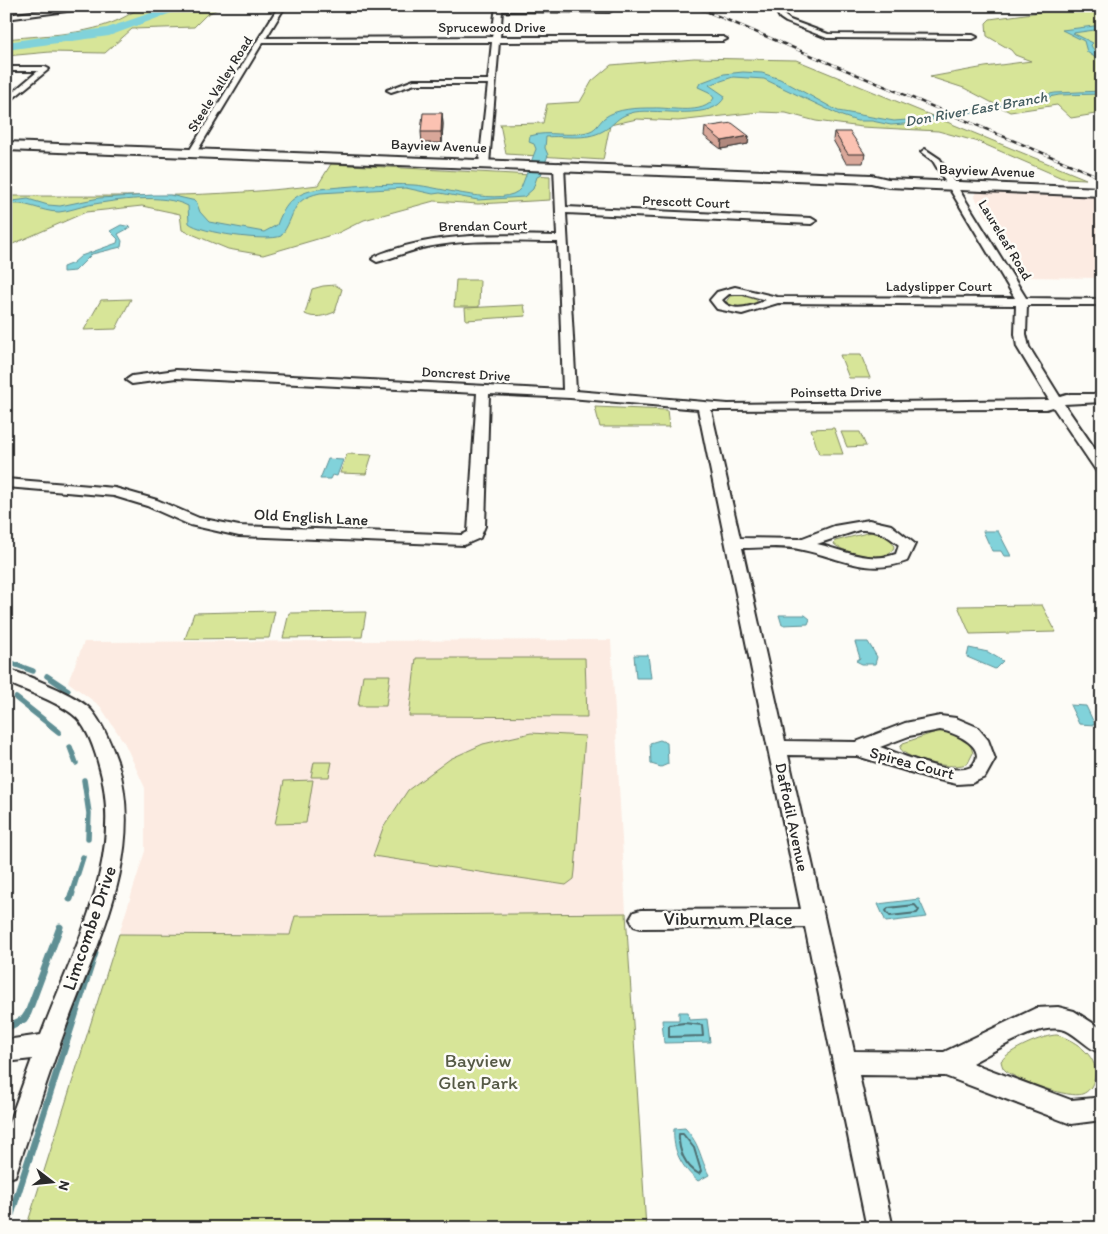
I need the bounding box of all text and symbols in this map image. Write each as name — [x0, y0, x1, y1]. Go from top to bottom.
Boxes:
street label: Sprucewood Drive — [438, 19, 546, 36]
street label: Steele Valley Road — [184, 33, 257, 135]
water label: Don River East Branch — [903, 88, 1049, 130]
street label: Bayview Avenue — [391, 136, 488, 156]
street label: Bayview Avenue — [939, 161, 1036, 181]
street label: Prescott Court — [642, 192, 730, 212]
street label: Laureleaf Road — [974, 197, 1036, 284]
street label: Brendan Court — [438, 217, 528, 235]
street label: Ladyslipper Court — [886, 278, 992, 295]
street label: Doncrest Drive — [421, 363, 511, 385]
street label: Poinsetta Drive — [790, 383, 882, 401]
street label: Old English Lane — [253, 505, 369, 530]
street label: Spirea Court — [868, 743, 956, 783]
street label: Daffodil Avenue — [771, 761, 813, 873]
street label: Limcombe Drive — [57, 863, 121, 993]
street label: Viburnum Place — [663, 907, 793, 930]
park label: Bayview Glen Park — [438, 1049, 518, 1094]
north arrow — [28, 1156, 78, 1206]
text: N — [55, 1179, 73, 1192]

